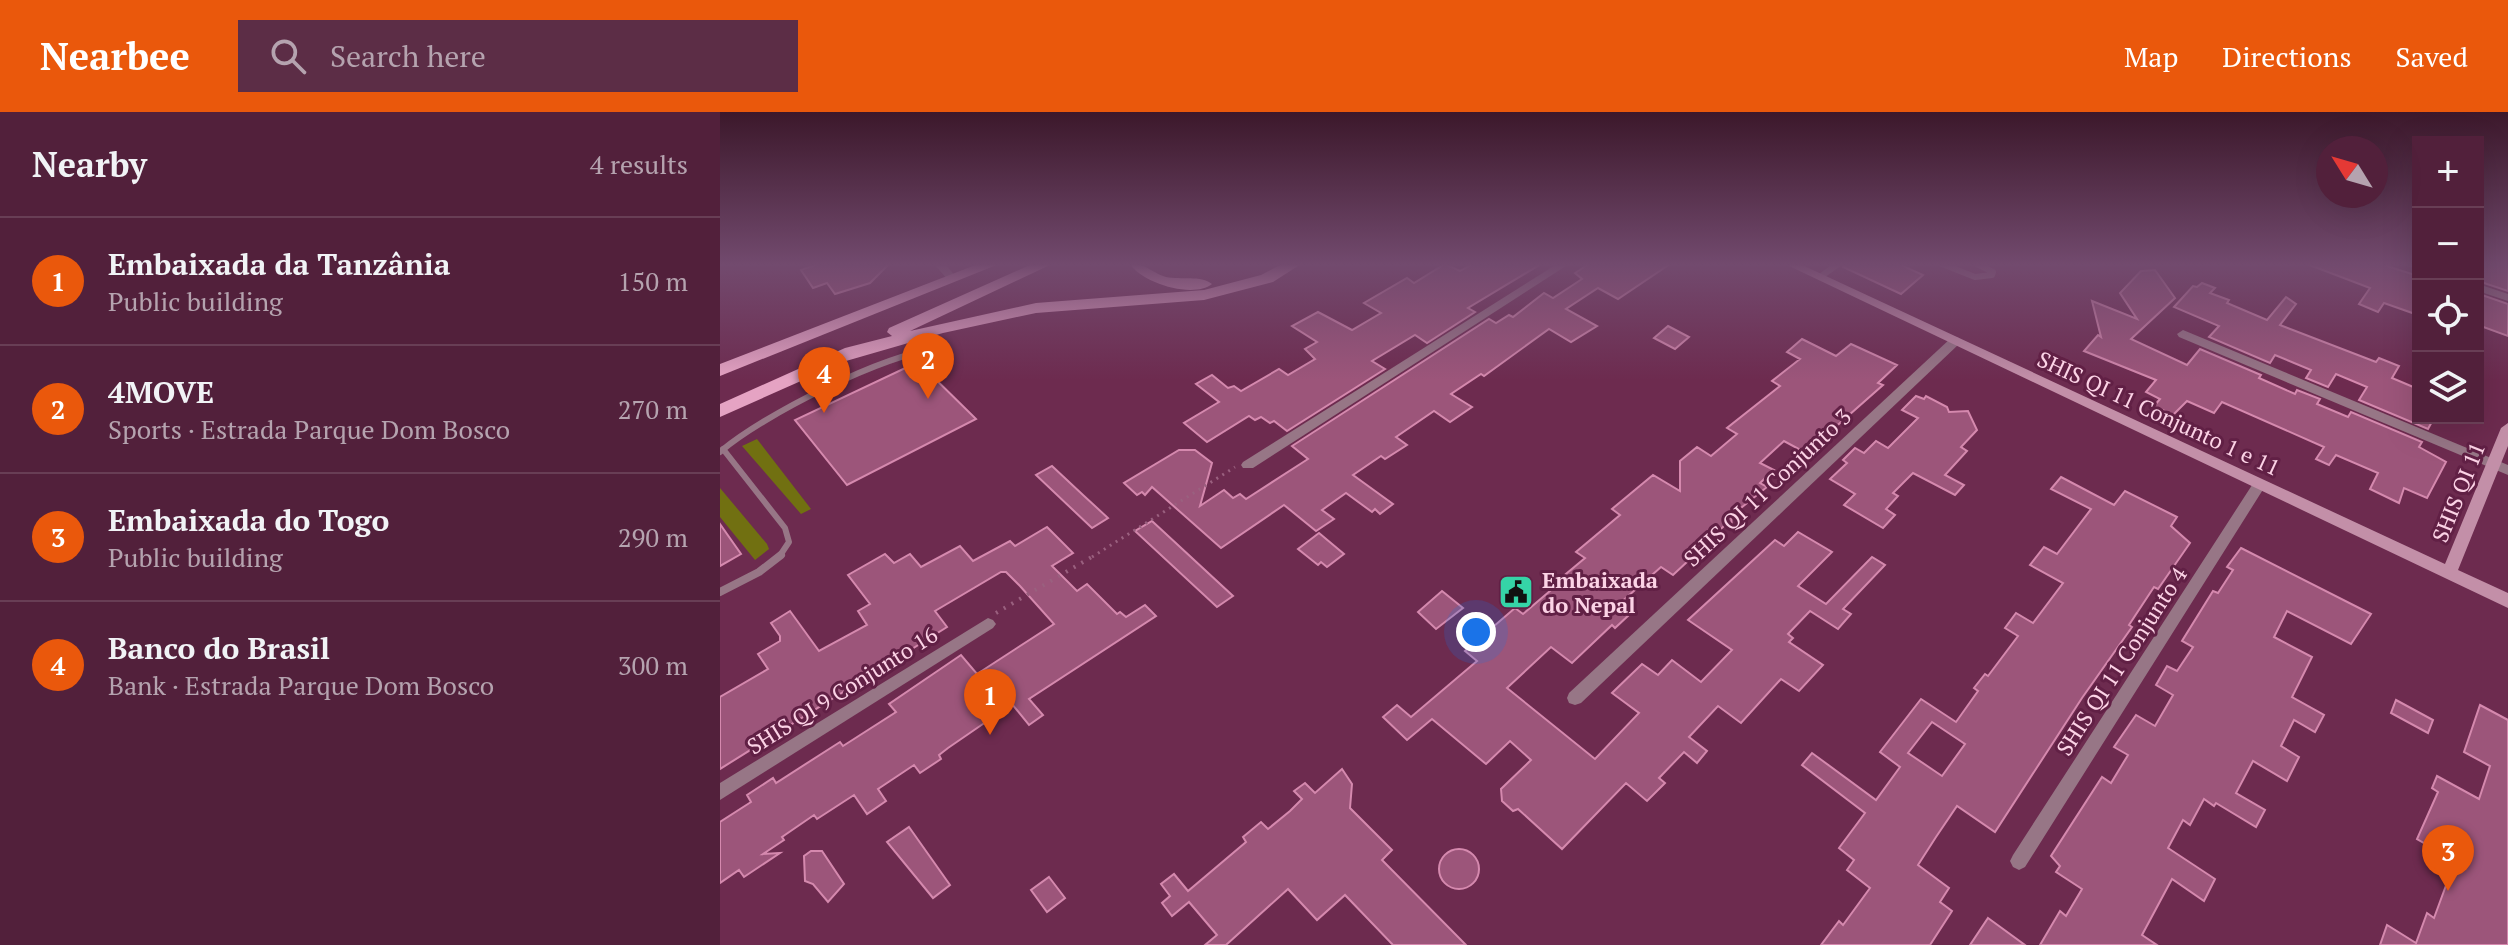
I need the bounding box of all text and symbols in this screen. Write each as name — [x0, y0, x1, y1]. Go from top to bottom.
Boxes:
search box — [238, 20, 798, 92]
text: Nearbee — [40, 31, 190, 81]
icon: search — [266, 34, 310, 78]
text: Search here — [330, 36, 486, 76]
text: Map — [2124, 38, 2178, 75]
text: Directions — [2222, 38, 2352, 75]
text: Saved — [2396, 38, 2468, 75]
north arrow — [2316, 136, 2388, 208]
map controls — [2412, 136, 2484, 424]
button: + — [2412, 136, 2484, 208]
text: Nearby — [32, 142, 147, 187]
text: 4 results — [590, 147, 688, 181]
button: − — [2412, 208, 2484, 280]
text: Embaixada da Tanzânia — [108, 244, 451, 284]
text: 1 — [51, 264, 65, 298]
text: 150 m — [618, 264, 688, 298]
button: locate — [2412, 280, 2484, 352]
text: Public building — [108, 284, 283, 318]
pin: 2 — [902, 333, 954, 399]
street label: SHIS QI 11 Conjunto 1 e 11 — [2033, 344, 2285, 482]
pin: 4 — [798, 347, 850, 413]
button: layers — [2412, 352, 2484, 424]
text: 4MOVE — [108, 372, 214, 412]
text: 2 — [51, 392, 65, 426]
text: 270 m — [618, 392, 688, 426]
street label: SHIS QI 11 Conjunto 3 — [1677, 402, 1857, 572]
text: Sports · Estrada Parque Dom Bosco — [108, 412, 510, 446]
street label: SHIS QI 11 — [2425, 438, 2491, 546]
text: Embaixada do Togo — [108, 500, 389, 540]
text: 3 — [51, 520, 65, 554]
text: 290 m — [618, 520, 688, 554]
text: Public building — [108, 540, 283, 574]
street label: SHIS QI 11 Conjunto 4 — [2049, 561, 2193, 761]
place label: Embaixada do Nepal — [1542, 565, 1658, 619]
public building icon: Embaixada do Nepal — [1497, 573, 1535, 611]
your location — [1456, 612, 1496, 652]
street label: SHIS QI 9 Conjunto 16 — [741, 619, 943, 760]
text: Banco do Brasil — [108, 628, 330, 668]
text: 4 — [51, 648, 65, 682]
text: 300 m — [618, 648, 688, 682]
text: Bank · Estrada Parque Dom Bosco — [108, 668, 494, 702]
pin: 1 — [964, 669, 1016, 735]
pin: 3 — [2422, 825, 2474, 891]

